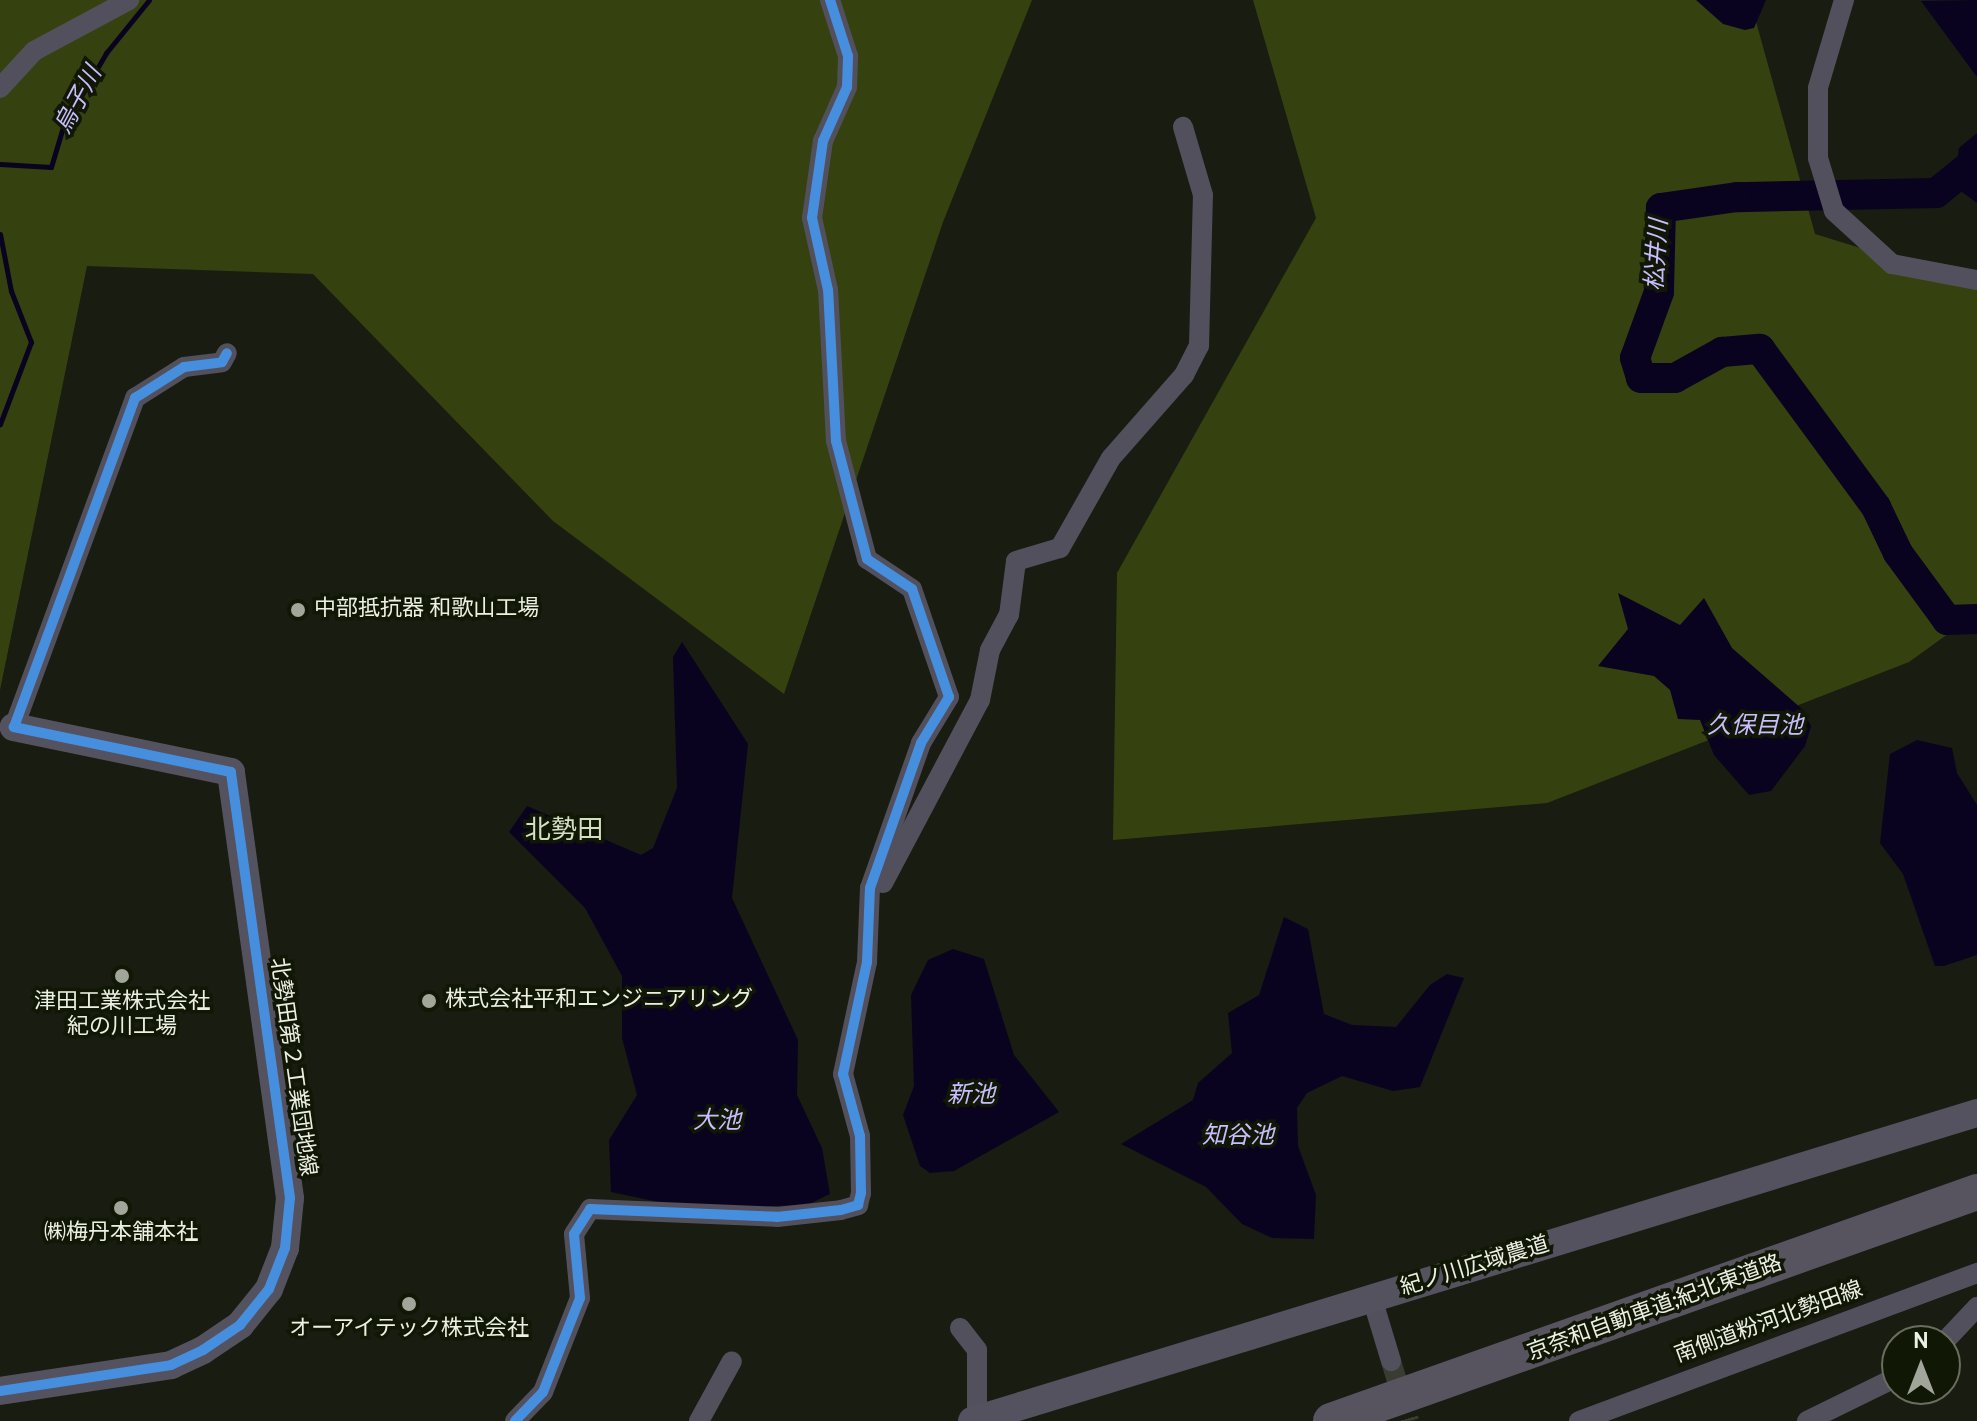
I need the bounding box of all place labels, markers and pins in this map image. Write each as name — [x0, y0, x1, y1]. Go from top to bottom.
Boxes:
place label: 中部抵抗器 和歌山工場 — [314, 597, 539, 623]
marker: 中部抵抗器 和歌山工場 — [289, 601, 307, 619]
marker: 津田工業株式会社 紀の川工場 — [113, 967, 131, 985]
place label: 株式会社平和エンジニアリング — [445, 988, 753, 1014]
place label: 津田工業株式会社 紀の川工場 — [34, 989, 210, 1040]
marker: 株式会社平和エンジニアリング — [420, 992, 438, 1010]
marker: ㈱梅丹本舗本社 — [112, 1199, 130, 1217]
place label: ㈱梅丹本舗本社 — [44, 1221, 198, 1247]
marker: オーアイテック株式会社 — [400, 1295, 418, 1313]
place label: オーアイテック株式会社 — [288, 1317, 530, 1343]

